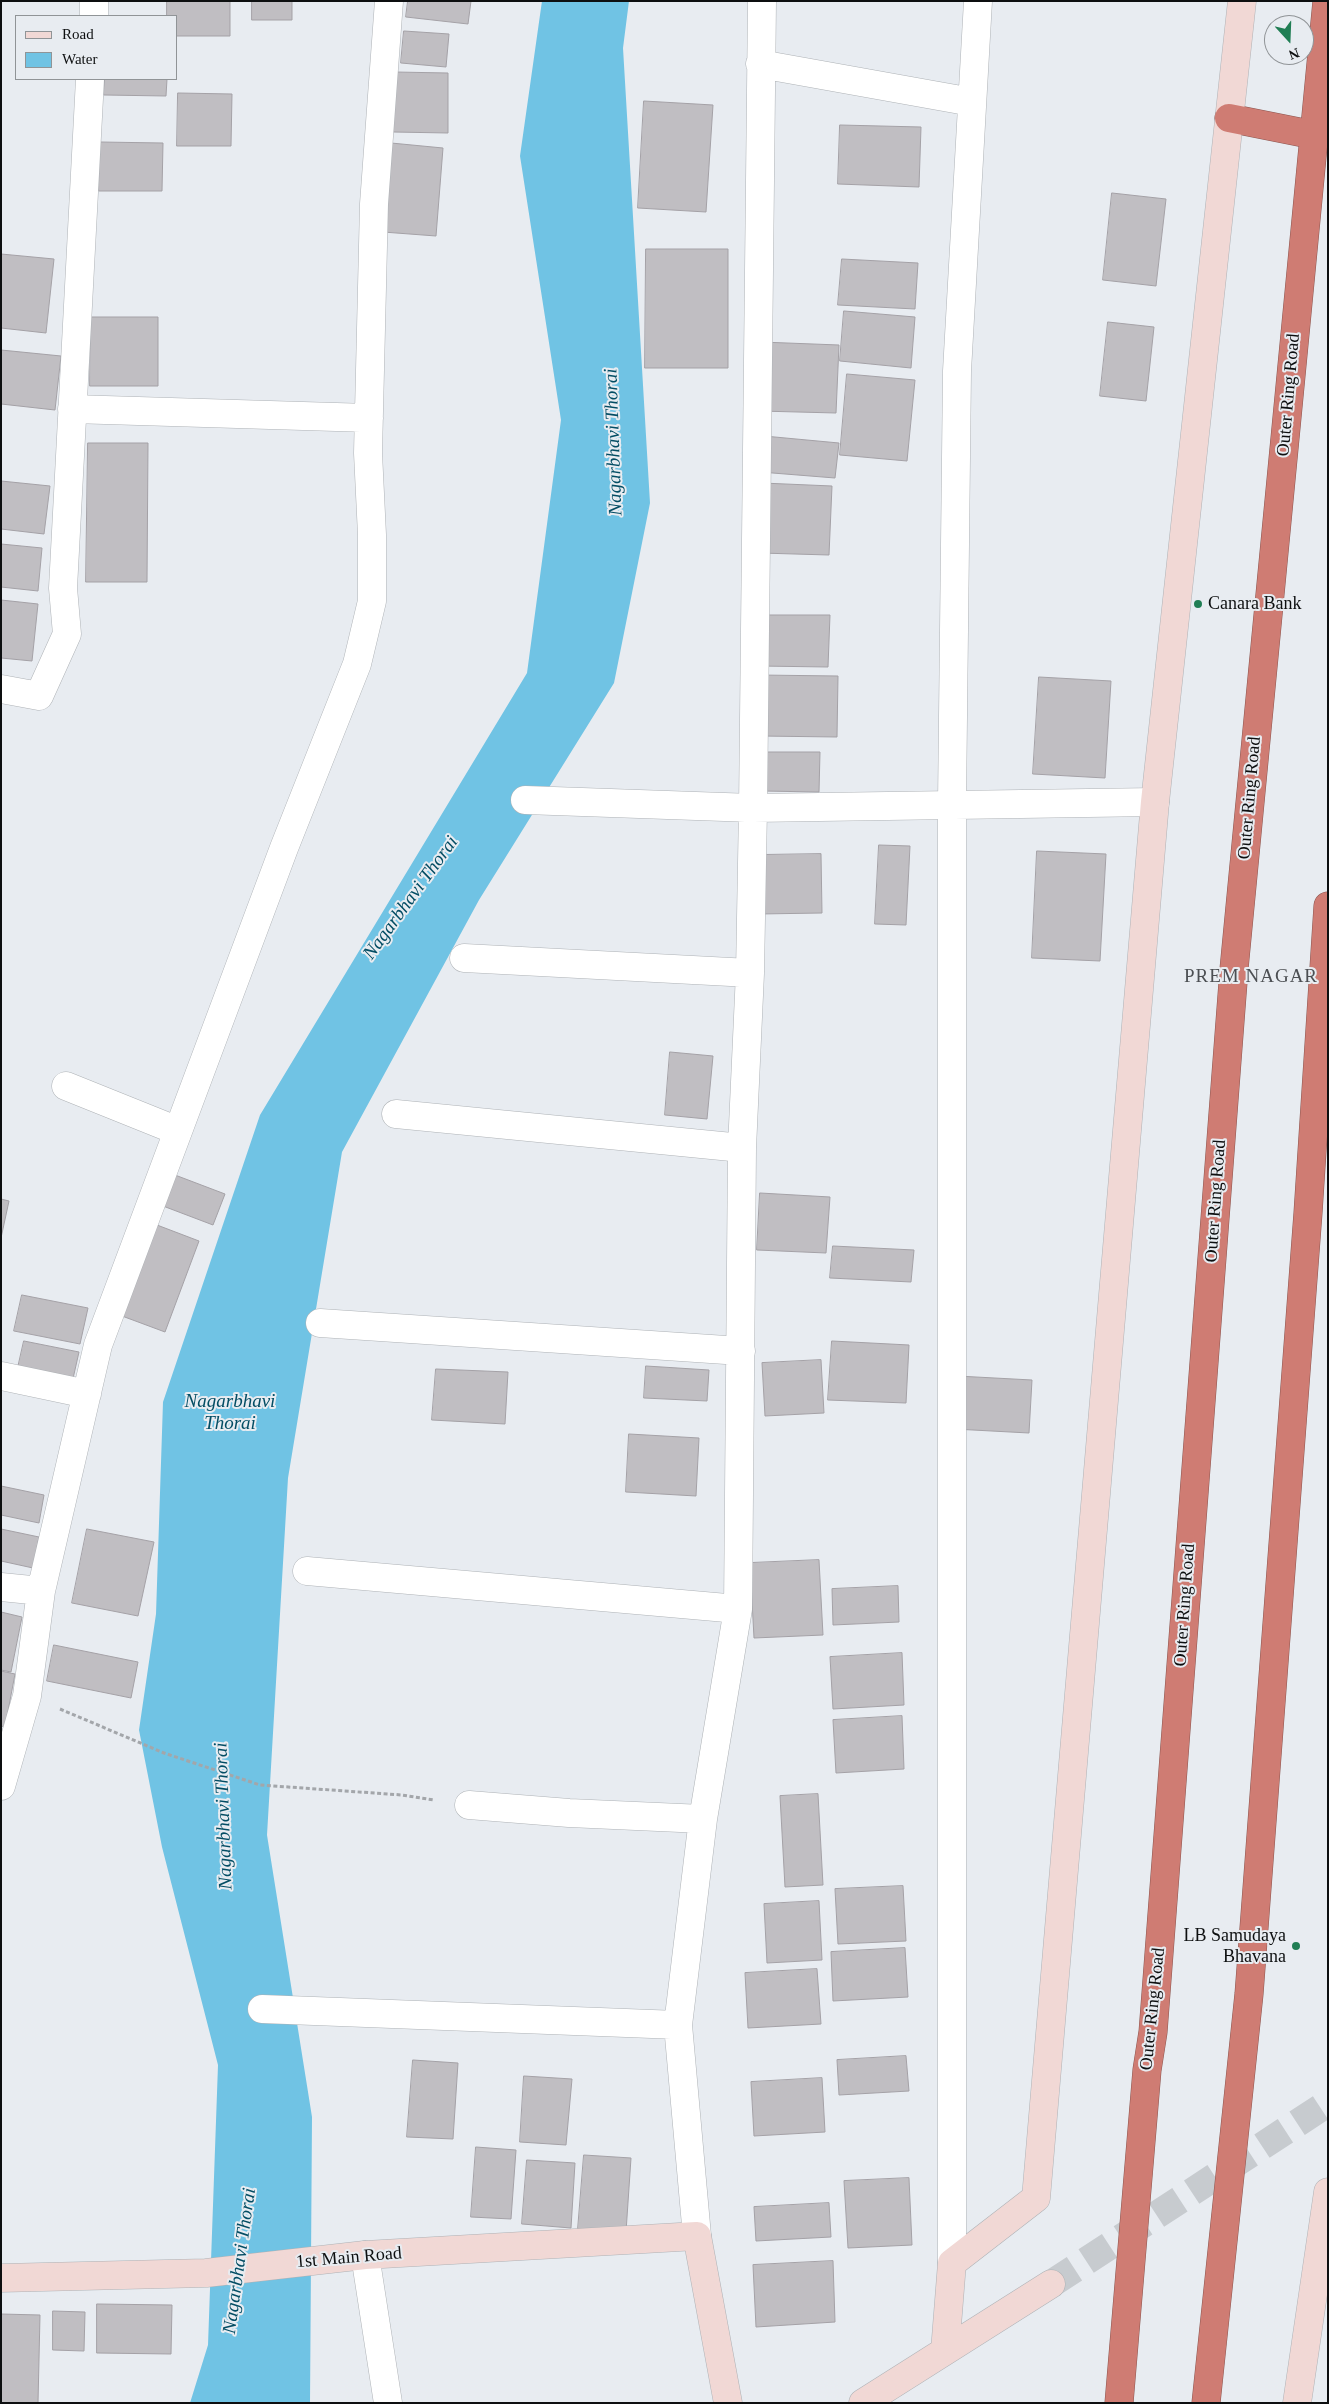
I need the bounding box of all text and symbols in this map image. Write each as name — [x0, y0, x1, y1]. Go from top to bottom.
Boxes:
legend — [15, 15, 178, 80]
north arrow — [1264, 15, 1314, 65]
text: Road — [62, 26, 94, 42]
text: N — [1287, 45, 1301, 62]
text: Water — [62, 51, 97, 67]
street label: Outer Ring Road — [1273, 333, 1305, 457]
water label: Nagarbhavi Thorai — [600, 368, 628, 516]
place label: Canara Bank — [1208, 593, 1301, 615]
marker: Canara Bank — [1192, 598, 1204, 610]
street label: Outer Ring Road — [1234, 736, 1266, 860]
water label: Nagarbhavi Thorai — [358, 832, 464, 964]
district label: PREM NAGAR — [1183, 966, 1319, 988]
street label: Outer Ring Road — [1201, 1139, 1231, 1263]
water label: Nagarbhavi Thorai — [185, 1391, 275, 1435]
street label: Outer Ring Road — [1170, 1543, 1200, 1667]
water label: Nagarbhavi Thorai — [210, 1742, 238, 1890]
place label: LB Samudaya Bhavana — [1184, 1925, 1286, 1968]
marker: LB Samudaya Bhavana — [1290, 1940, 1302, 1952]
street label: Outer Ring Road — [1136, 1947, 1170, 2071]
water label: Nagarbhavi Thorai — [218, 2186, 262, 2336]
street label: 1st Main Road — [295, 2243, 403, 2273]

